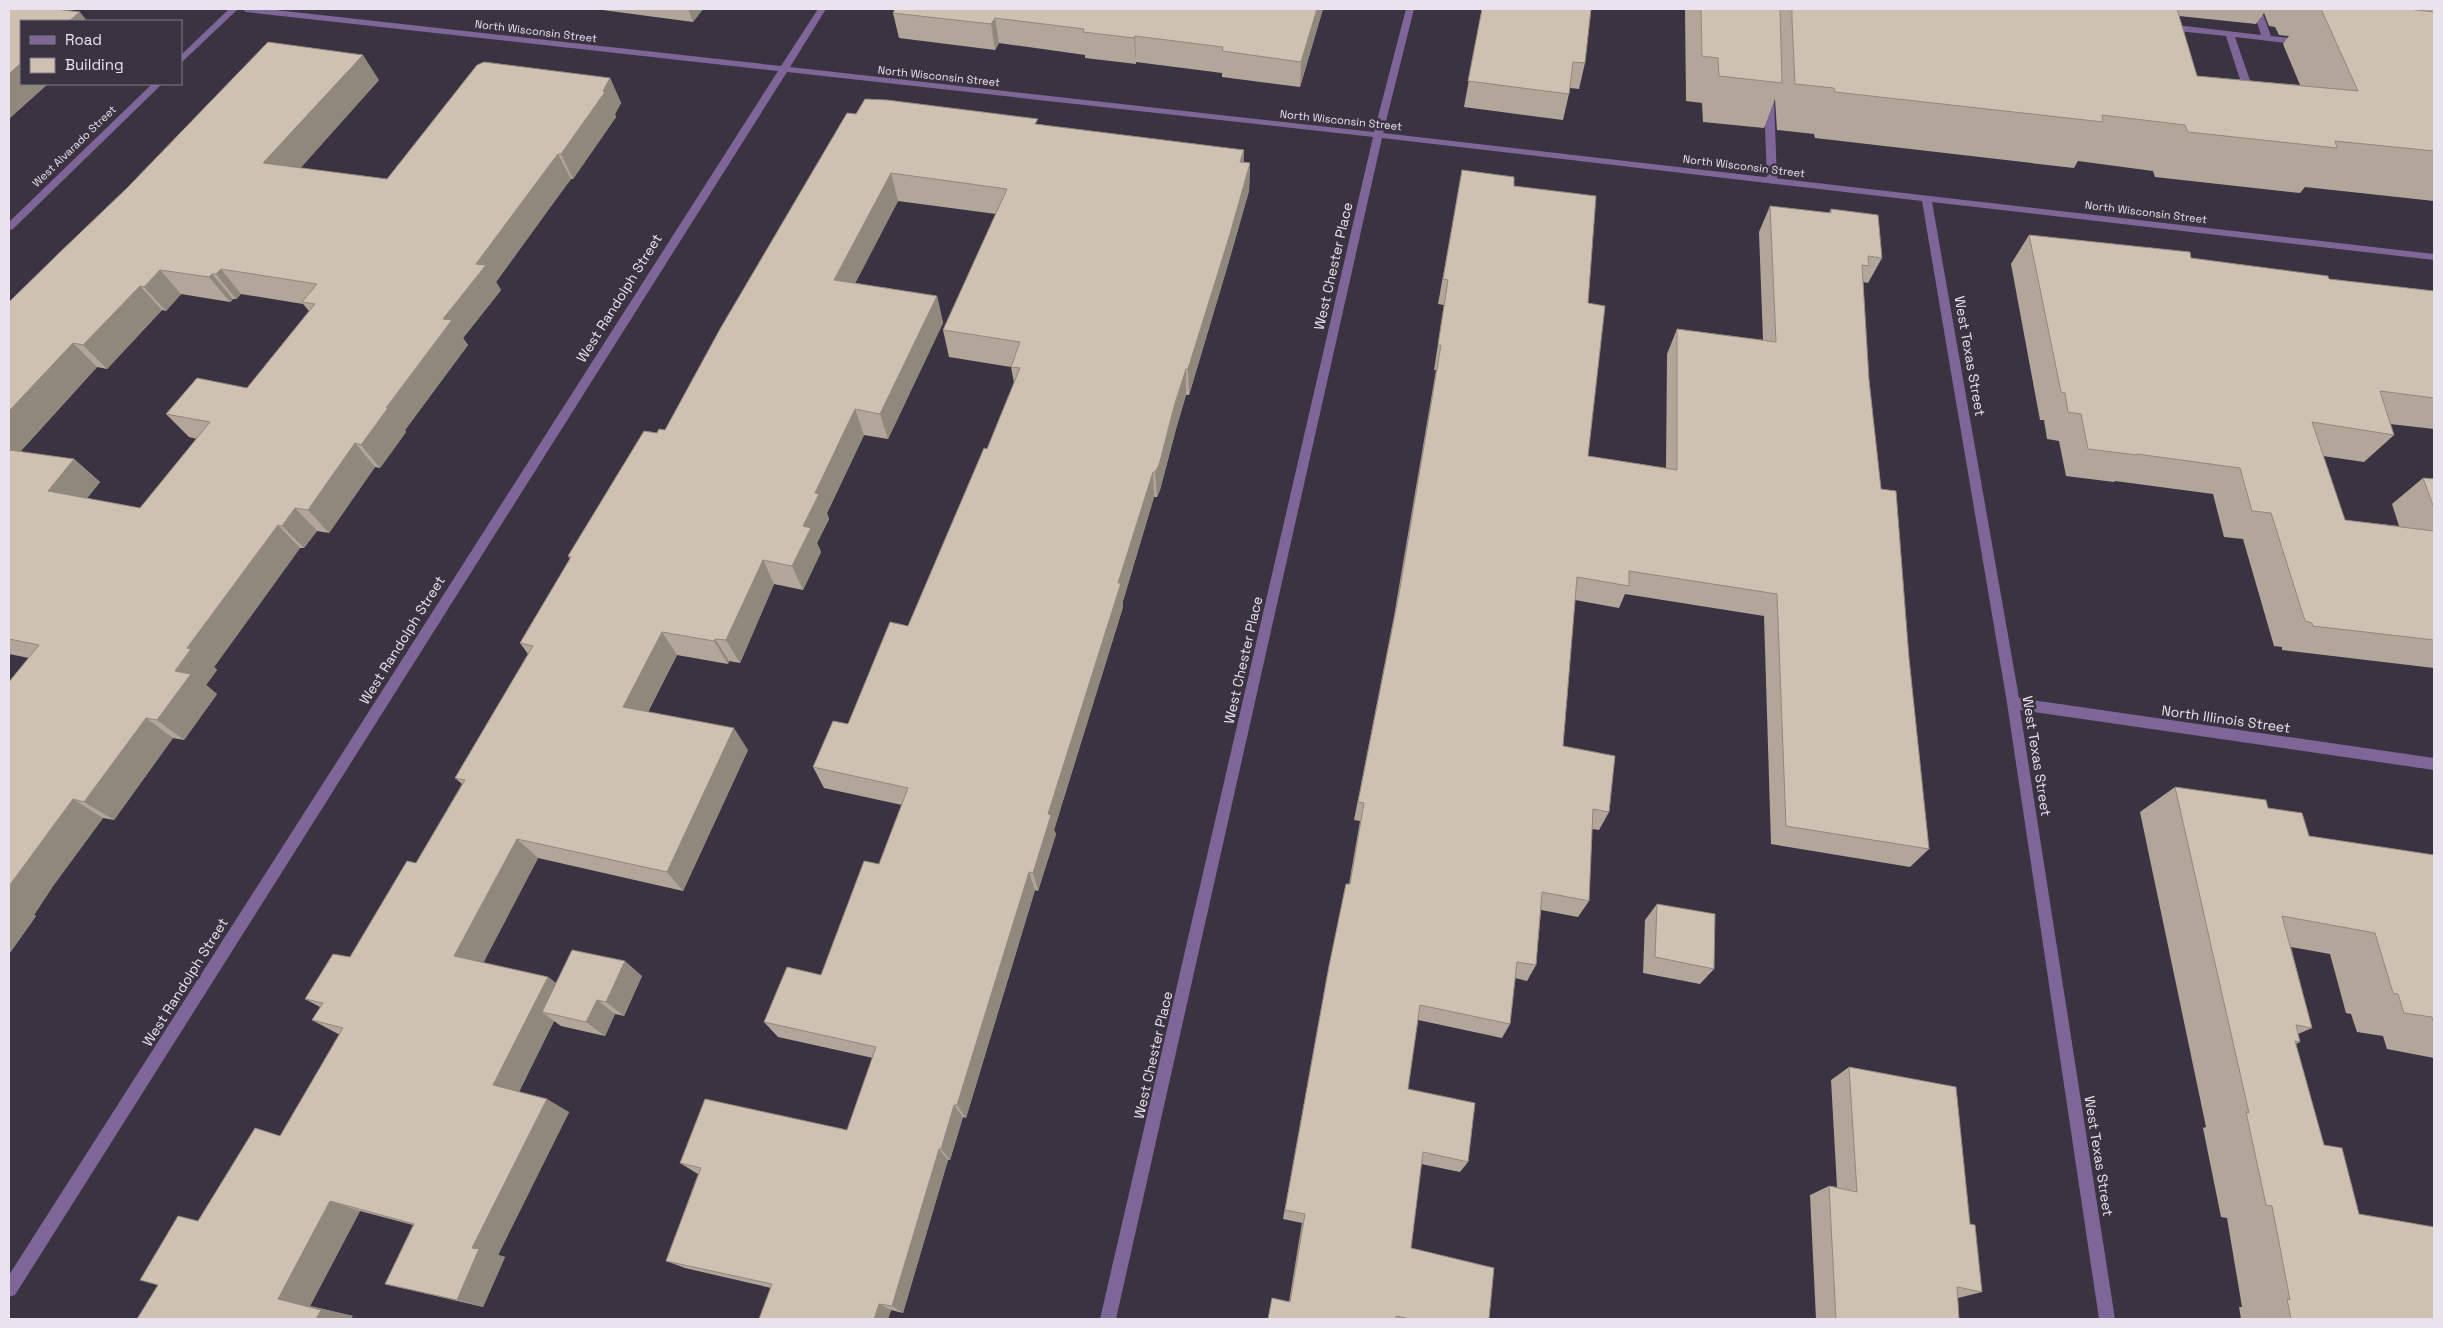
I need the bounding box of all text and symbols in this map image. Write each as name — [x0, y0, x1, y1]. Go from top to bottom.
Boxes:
street label: North Wisconsin Street — [474, 17, 598, 45]
legend — [20, 20, 182, 85]
text: Road — [65, 30, 102, 49]
text: Building — [65, 55, 124, 74]
street label: North Wisconsin Street — [877, 63, 1001, 89]
street label: West Alvarado Street — [29, 102, 119, 190]
street label: North Wisconsin Street — [1279, 107, 1403, 133]
street label: North Wisconsin Street — [1682, 152, 1806, 180]
street label: North Wisconsin Street — [2084, 198, 2208, 226]
street label: West Chester Place — [1310, 200, 1356, 332]
street label: West Randolph Street — [572, 230, 666, 366]
street label: West Texas Street — [1951, 294, 1989, 418]
street label: West Randolph Street — [355, 572, 449, 708]
street label: West Chester Place — [1220, 594, 1266, 726]
street label: West Texas Street — [2019, 694, 2055, 818]
street label: North Illinois Street — [2160, 701, 2292, 737]
street label: West Randolph Street — [138, 914, 232, 1050]
street label: West Chester Place — [1130, 989, 1176, 1121]
street label: West Texas Street — [2081, 1094, 2117, 1218]

